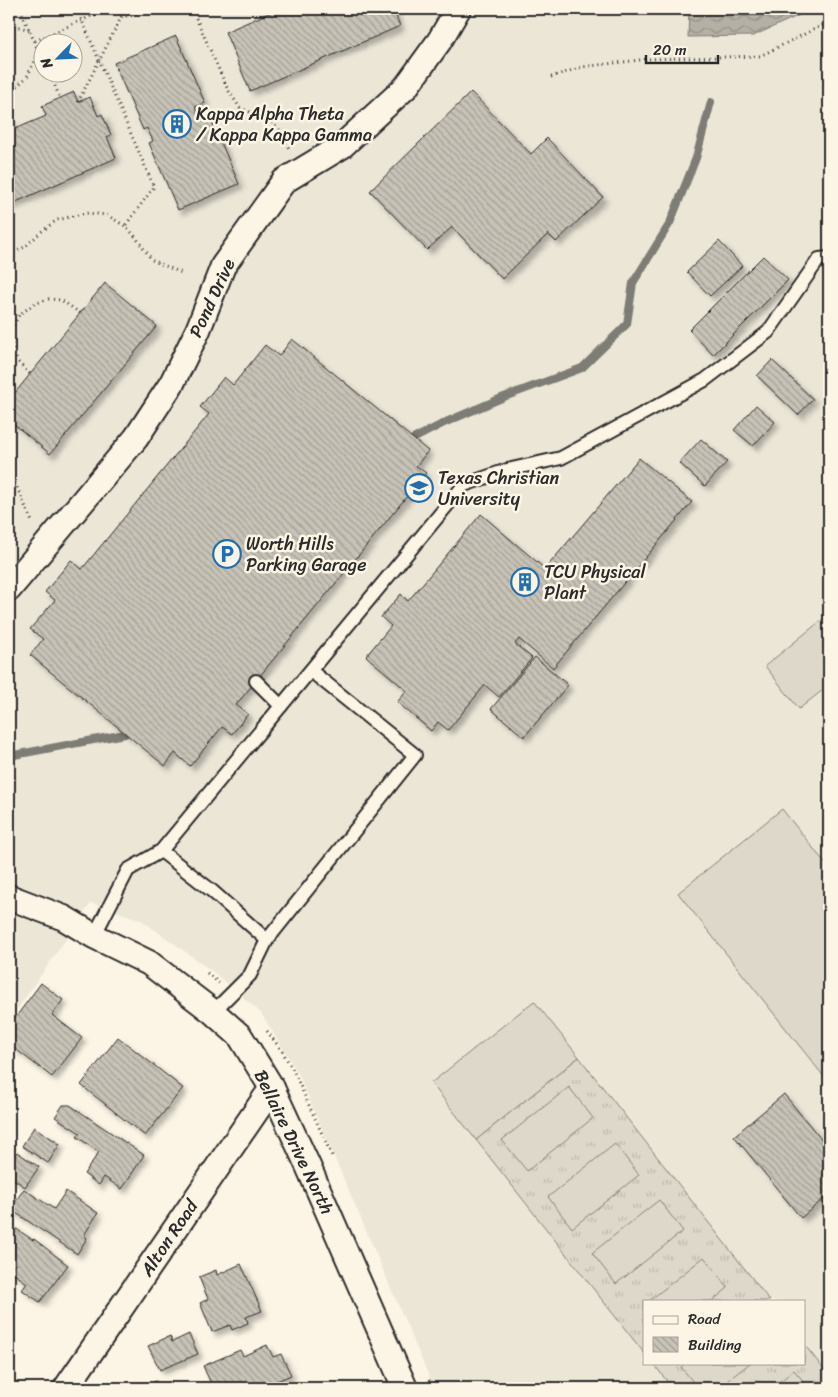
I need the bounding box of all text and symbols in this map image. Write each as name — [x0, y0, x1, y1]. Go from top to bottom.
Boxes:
north arrow — [32, 32, 82, 82]
scale bar — [646, 32, 718, 64]
text: 20 m — [653, 37, 687, 63]
text: N — [33, 53, 60, 74]
place label: Kappa Alpha Theta / Kappa Kappa Gamma — [196, 98, 372, 151]
building icon: Kappa Alpha Theta / Kappa Kappa Gamma — [162, 109, 192, 139]
street label: Pond Drive — [180, 253, 244, 343]
place label: Texas Christian University — [438, 462, 559, 515]
school or university icon: Texas Christian University — [404, 473, 434, 503]
place label: Worth Hills Parking Garage — [246, 528, 366, 581]
parking icon: Worth Hills Parking Garage — [212, 539, 242, 569]
place label: TCU Physical Plant — [544, 556, 646, 609]
building icon: TCU Physical Plant — [510, 567, 540, 597]
street label: Bellaire Drive North — [245, 1064, 343, 1220]
street label: Alton Road — [131, 1192, 207, 1284]
legend — [643, 1300, 806, 1364]
text: Road — [688, 1306, 721, 1332]
text: Building — [688, 1332, 742, 1358]

